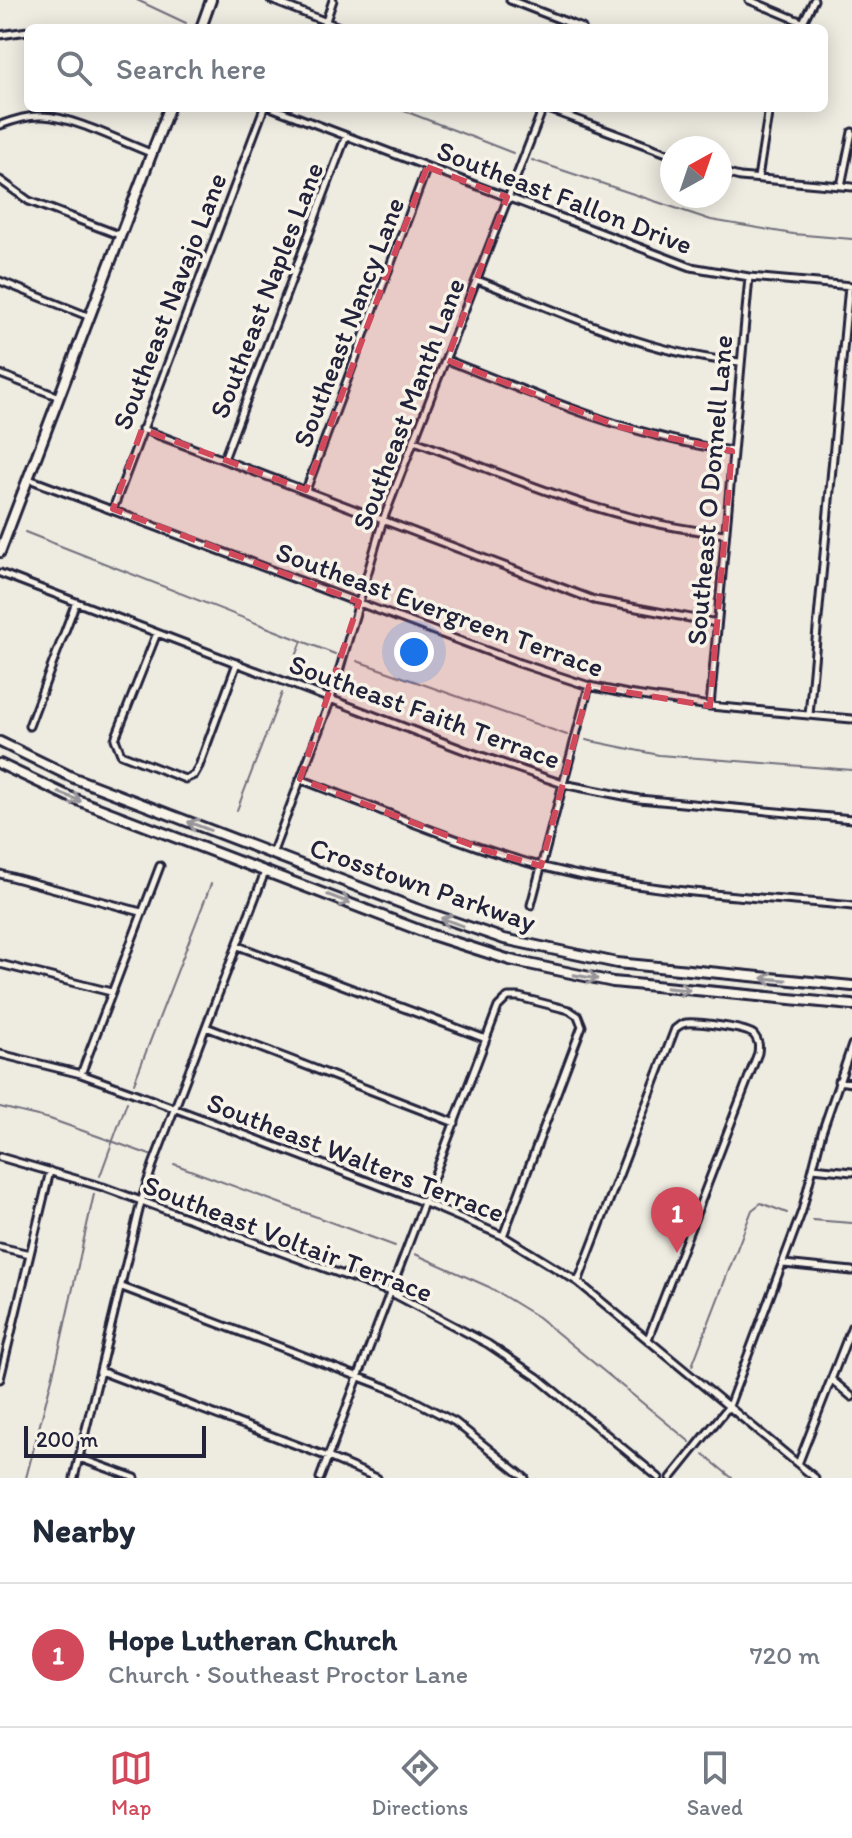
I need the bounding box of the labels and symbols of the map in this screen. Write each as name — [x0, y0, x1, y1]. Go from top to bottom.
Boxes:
street label: Southeast Fallon Drive — [433, 133, 697, 261]
north arrow — [660, 136, 732, 208]
street label: Southeast Naples Lane — [202, 157, 330, 423]
street label: Southeast Navajo Lane — [104, 168, 234, 434]
street label: Southeast Nancy Lane — [285, 192, 411, 452]
street label: Southeast Manth Lane — [344, 273, 472, 535]
street label: Southeast O Donnell Lane — [678, 333, 740, 647]
street label: Southeast Evergreen Terrace — [272, 534, 608, 684]
your location — [394, 632, 434, 672]
street label: Southeast Faith Terrace — [285, 646, 565, 776]
one-way arrow — [57, 791, 82, 805]
one-way arrow — [187, 818, 212, 832]
street label: Crosstown Parkway — [306, 829, 540, 939]
one-way arrow — [326, 893, 350, 907]
one-way arrow — [439, 913, 464, 928]
one-way arrow — [573, 971, 598, 986]
one-way arrow — [761, 971, 788, 986]
one-way arrow — [664, 982, 691, 997]
street label: Southeast Walters Terrace — [202, 1085, 510, 1229]
street label: Southeast Voltair Terrace — [138, 1167, 438, 1309]
pin: 1 — [651, 1187, 703, 1253]
scale bar — [24, 1422, 206, 1458]

